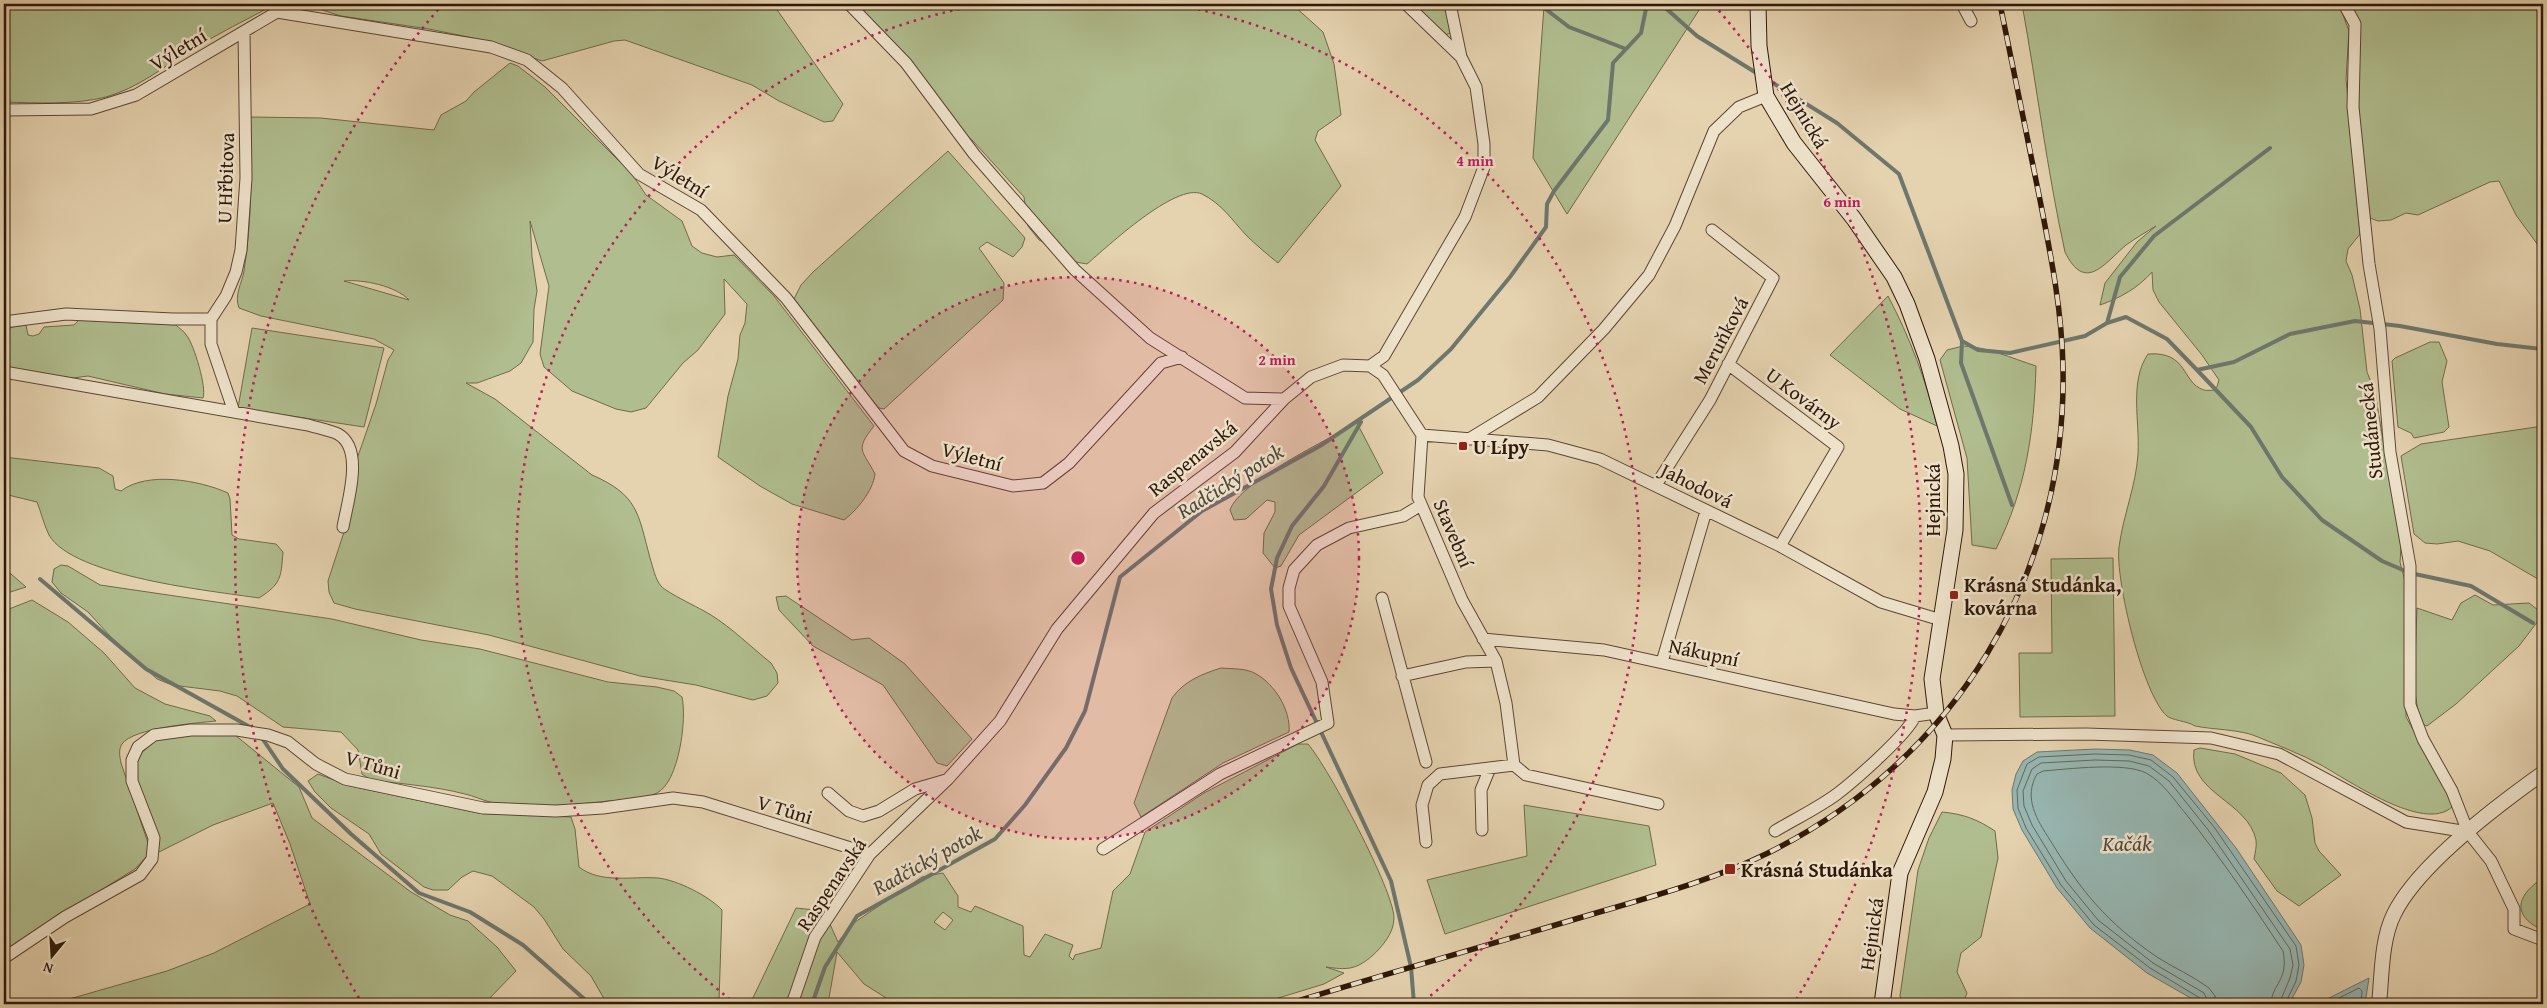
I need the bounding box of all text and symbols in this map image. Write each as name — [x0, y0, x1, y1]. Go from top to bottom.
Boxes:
street label: Výletní — [144, 20, 212, 77]
street label: Hejnická — [1774, 76, 1837, 154]
street label: U Hřbitova — [209, 132, 241, 224]
street label: Výletní — [646, 147, 714, 205]
text: 4 min — [1456, 150, 1494, 171]
text: 6 min — [1823, 191, 1861, 212]
street label: Meruňková — [1685, 291, 1755, 389]
text: 2 min — [1258, 349, 1296, 370]
street label: U Kovárny — [1760, 360, 1848, 436]
street label: Studánecká — [2350, 381, 2389, 481]
street label: Raspenavská — [1141, 413, 1243, 503]
place label: U Lípy — [1473, 432, 1530, 461]
street label: Výletní — [938, 434, 1006, 478]
water label: Radčický potok — [1170, 436, 1290, 527]
marker: U Lípy — [1457, 440, 1469, 452]
street label: Jahodová — [1653, 454, 1738, 515]
street label: Hejnická — [1918, 463, 1947, 537]
street label: Stavební — [1427, 494, 1482, 572]
centre of rings — [1069, 549, 1087, 567]
place label: Krásná Studánka, kovárna — [1964, 570, 2122, 622]
marker: Krásná Studánka, kovárna — [1948, 589, 1960, 601]
street label: Nákupní — [1666, 630, 1742, 674]
street label: V Tůni — [342, 742, 404, 786]
street label: V Tůni — [754, 787, 817, 831]
water label: Radčický potok — [866, 817, 988, 903]
water label: Kačák — [2102, 828, 2152, 859]
street label: Raspenavská — [789, 831, 873, 936]
place label: Krásná Studánka — [1741, 855, 1894, 884]
marker: Krásná Studánka — [1723, 862, 1737, 876]
street label: Hejnická — [1852, 895, 1891, 972]
north arrow — [28, 930, 78, 980]
text: N — [40, 957, 56, 979]

